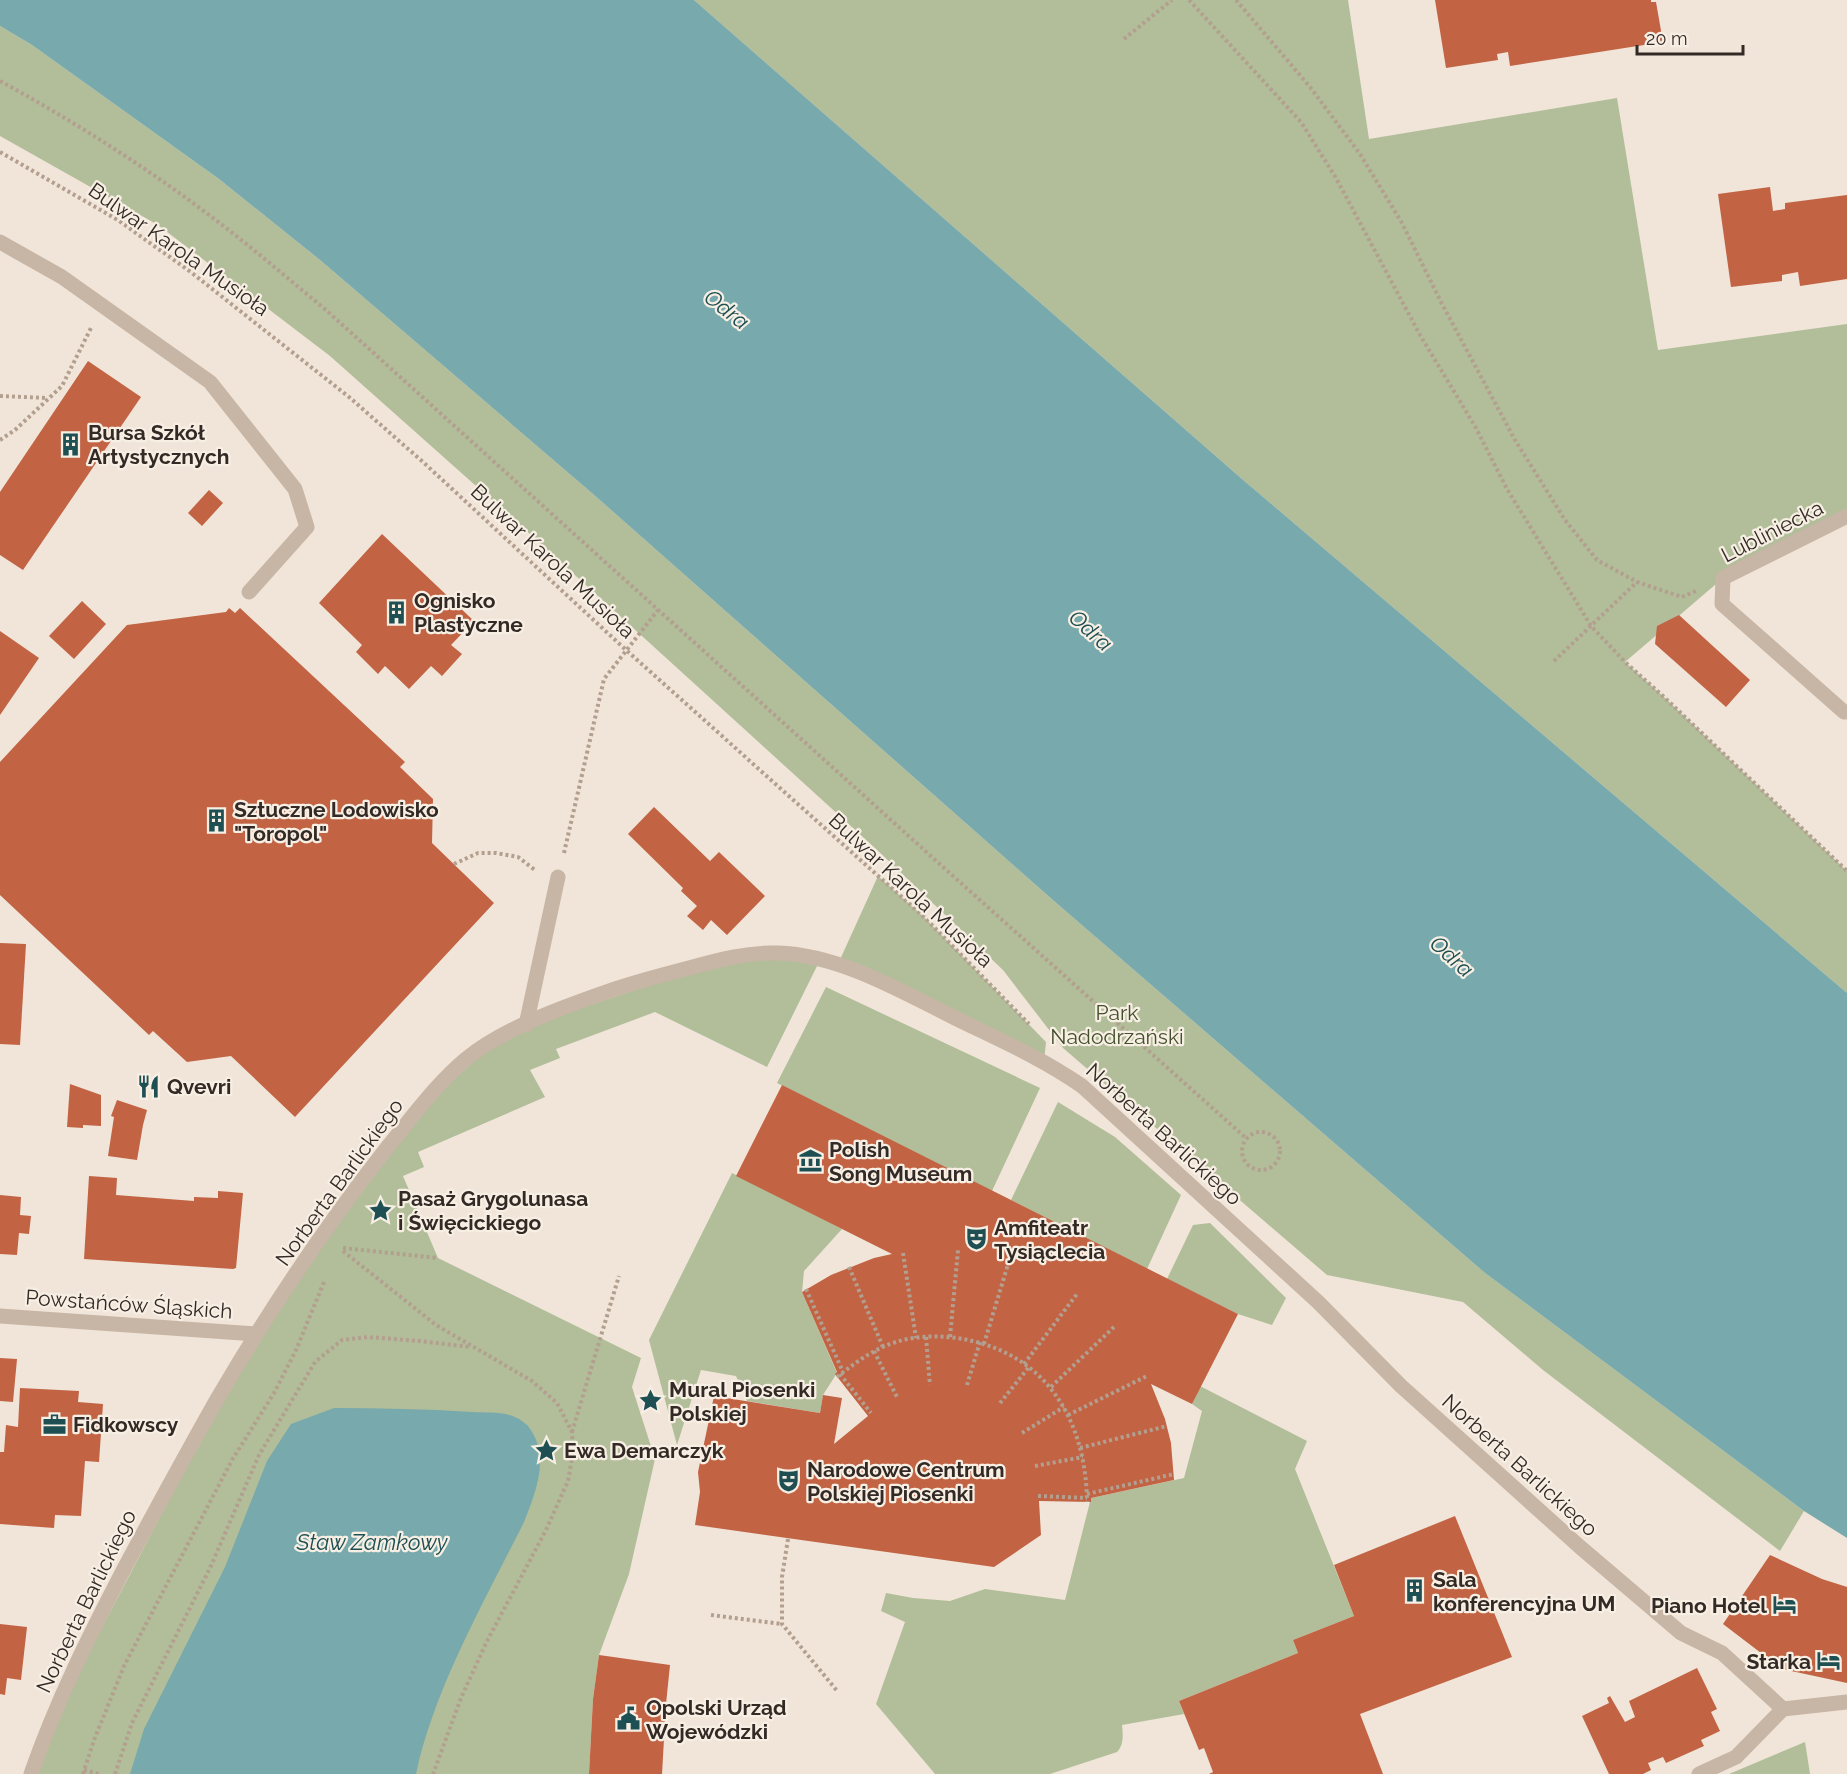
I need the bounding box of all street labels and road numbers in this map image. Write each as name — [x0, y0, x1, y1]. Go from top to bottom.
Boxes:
street label: Bulwar Karola Musioła — [84, 177, 274, 321]
street label: Bulwar Karola Musioła — [466, 479, 640, 643]
street label: Lubliniecka — [1717, 495, 1827, 567]
street label: Bulwar Karola Musioła — [824, 808, 998, 972]
street label: Norberta Barlickiego — [1081, 1058, 1247, 1210]
street label: Norberta Barlickiego — [270, 1094, 408, 1270]
street label: Powstańców Śląskich — [25, 1284, 233, 1324]
street label: Norberta Barlickiego — [1437, 1389, 1603, 1541]
street label: Norberta Barlickiego — [31, 1505, 141, 1697]

